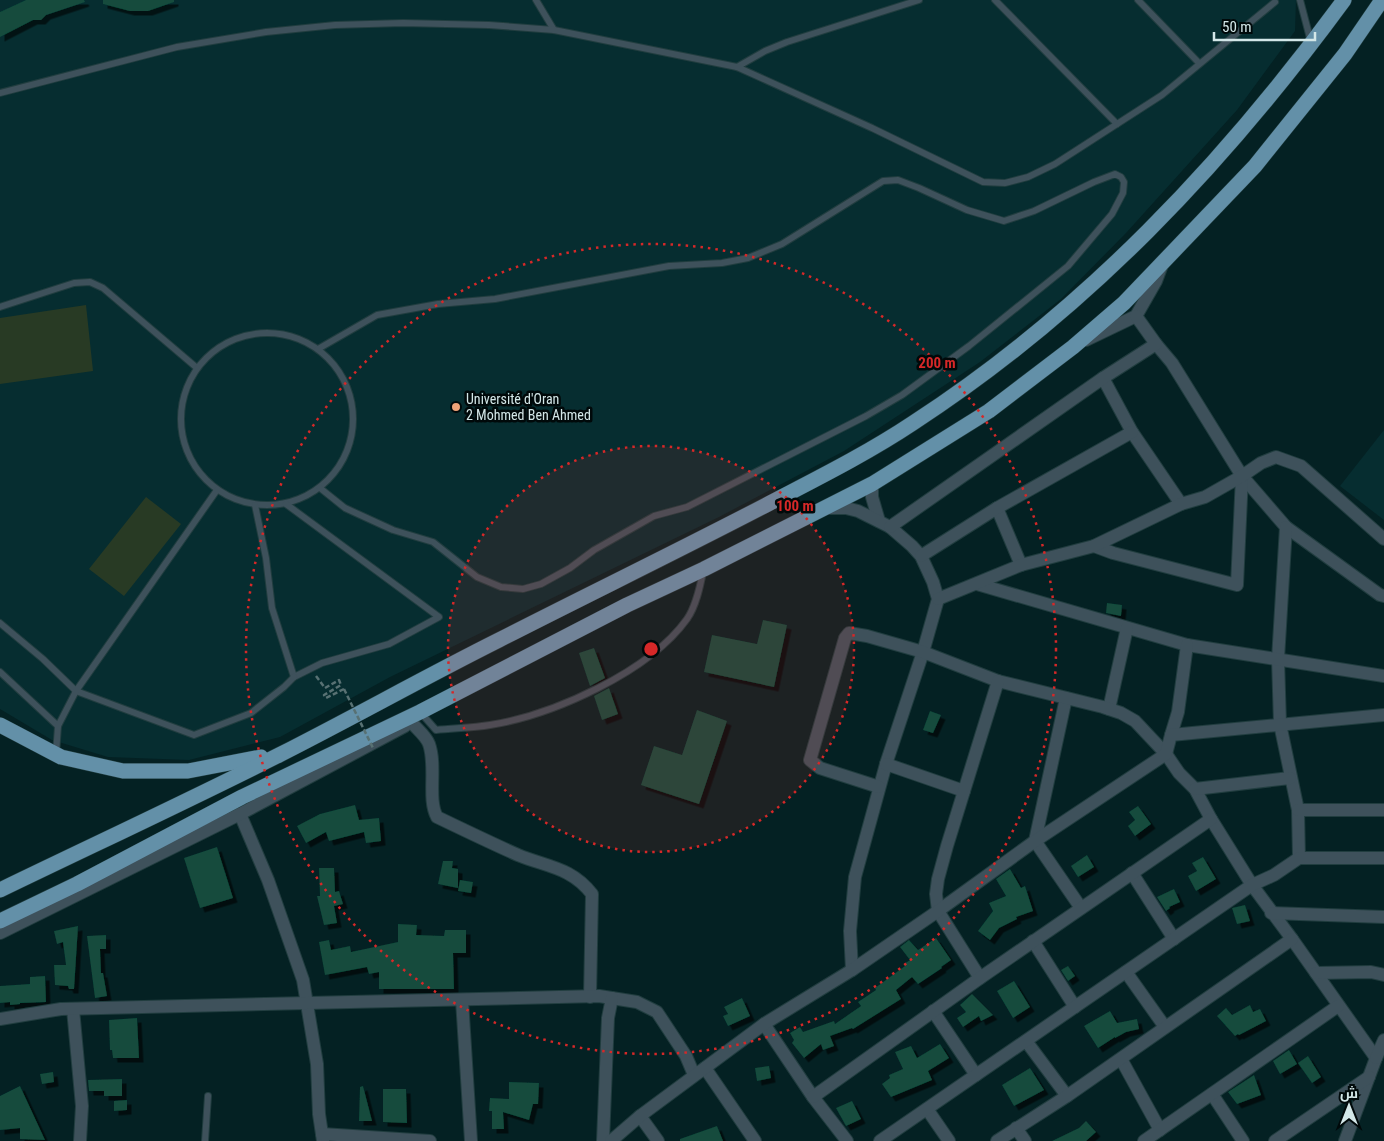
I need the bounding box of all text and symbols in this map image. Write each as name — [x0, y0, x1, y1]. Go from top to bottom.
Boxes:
scale bar — [1214, 10, 1315, 42]
text: 50 m — [1222, 18, 1252, 36]
text: 200 m — [918, 354, 956, 372]
place label: Université d'Oran 2 Mohmed Ben Ahmed — [466, 391, 591, 423]
marker: Université d'Oran 2 Mohmed Ben Ahmed — [450, 401, 462, 413]
text: 100 m — [776, 497, 814, 515]
centre of rings — [642, 640, 660, 658]
north arrow — [1324, 1081, 1374, 1131]
text: ش — [1340, 1085, 1358, 1102]

